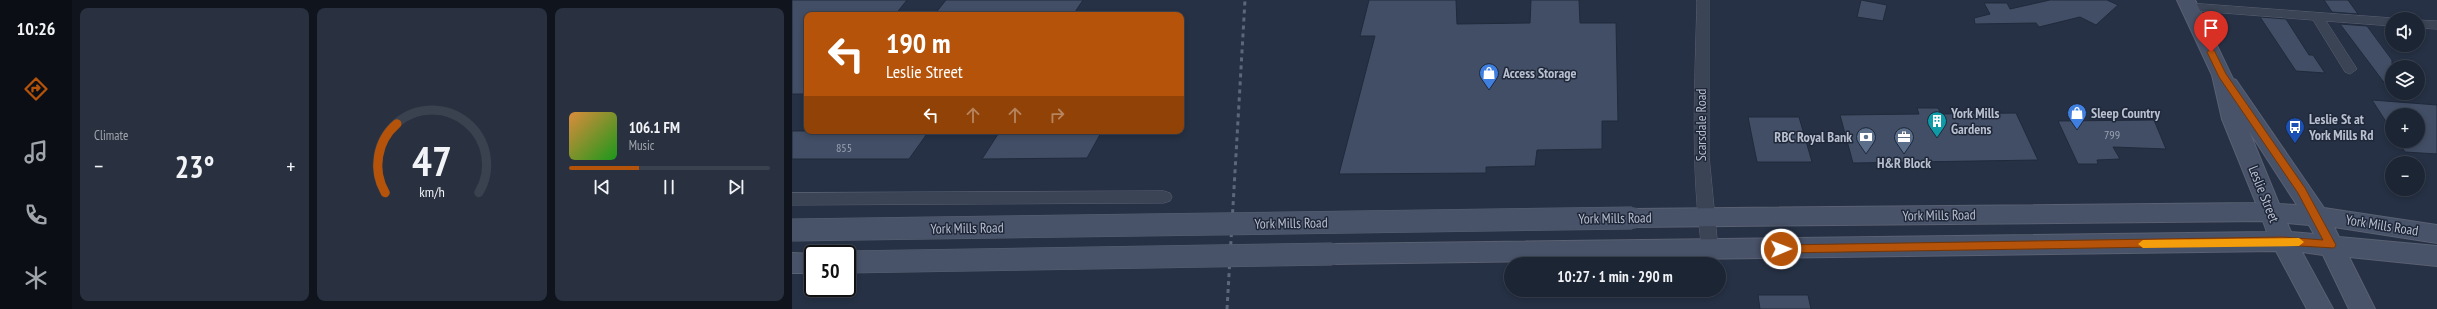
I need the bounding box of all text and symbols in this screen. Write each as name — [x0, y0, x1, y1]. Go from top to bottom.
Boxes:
pin — [2194, 11, 2228, 52]
map controls — [2385, 12, 2425, 196]
button: sound — [2385, 12, 2425, 52]
text: 10:26 — [17, 17, 55, 40]
icon: arrive — [2200, 17, 2222, 39]
text: 190 m — [886, 24, 950, 61]
icon: left — [820, 28, 872, 80]
text: Leslie Street — [886, 60, 963, 83]
button: layers — [2385, 60, 2425, 100]
shop icon: Access Storage — [1478, 62, 1500, 90]
place label: Access Storage — [1502, 64, 1576, 82]
icon: directions — [22, 75, 50, 103]
street label: Scarsdale Road — [1692, 89, 1710, 161]
shop icon: Sleep Country — [2066, 102, 2088, 130]
icon: left — [920, 104, 942, 126]
icon: ahead — [962, 104, 984, 126]
icon: ahead — [1004, 104, 1026, 126]
icon: right — [1046, 104, 1068, 126]
place label: York Mills Gardens — [1950, 104, 2000, 138]
place label: Sleep Country — [2091, 104, 2160, 122]
button: + — [2385, 108, 2425, 148]
building icon: York Mills Gardens — [1926, 110, 1948, 138]
place label: Leslie St at York Mills Rd — [2308, 110, 2374, 144]
bus stop icon: Leslie St at York Mills Rd — [2284, 116, 2306, 144]
text: 106.1 FM — [629, 118, 680, 137]
bank icon: RBC Royal Bank — [1855, 126, 1877, 154]
office icon: H&R Block — [1893, 126, 1915, 154]
text: Climate — [94, 127, 128, 144]
house number: 799 — [2104, 127, 2120, 142]
place label: RBC Royal Bank — [1774, 128, 1852, 146]
text: 47 — [412, 133, 452, 186]
text: Music — [629, 137, 654, 154]
icon: music — [22, 138, 50, 166]
house number: 855 — [836, 140, 852, 155]
text: 23° — [175, 147, 214, 186]
text: − — [94, 152, 103, 180]
text: + — [286, 152, 295, 180]
place label: H&R Block — [1877, 154, 1931, 172]
button: − — [2385, 156, 2425, 196]
street label: Leslie Street — [2244, 163, 2284, 225]
icon: previous — [591, 176, 613, 198]
icon: pause — [658, 176, 680, 198]
icon: next — [725, 176, 747, 198]
text: km/h — [419, 181, 445, 200]
icon: phone — [22, 201, 50, 229]
street label: York Mills Road — [1902, 205, 1976, 225]
street label: York Mills Road — [1578, 208, 1652, 228]
street label: York Mills Road — [2344, 210, 2420, 240]
street label: York Mills Road — [1254, 213, 1328, 233]
street label: York Mills Road — [930, 218, 1004, 238]
position arrow — [1760, 228, 1802, 270]
speed limit sign: 50 — [804, 245, 856, 297]
icon: climate — [22, 264, 50, 292]
text: 10:27 · 1 min · 290 m — [1557, 267, 1673, 286]

